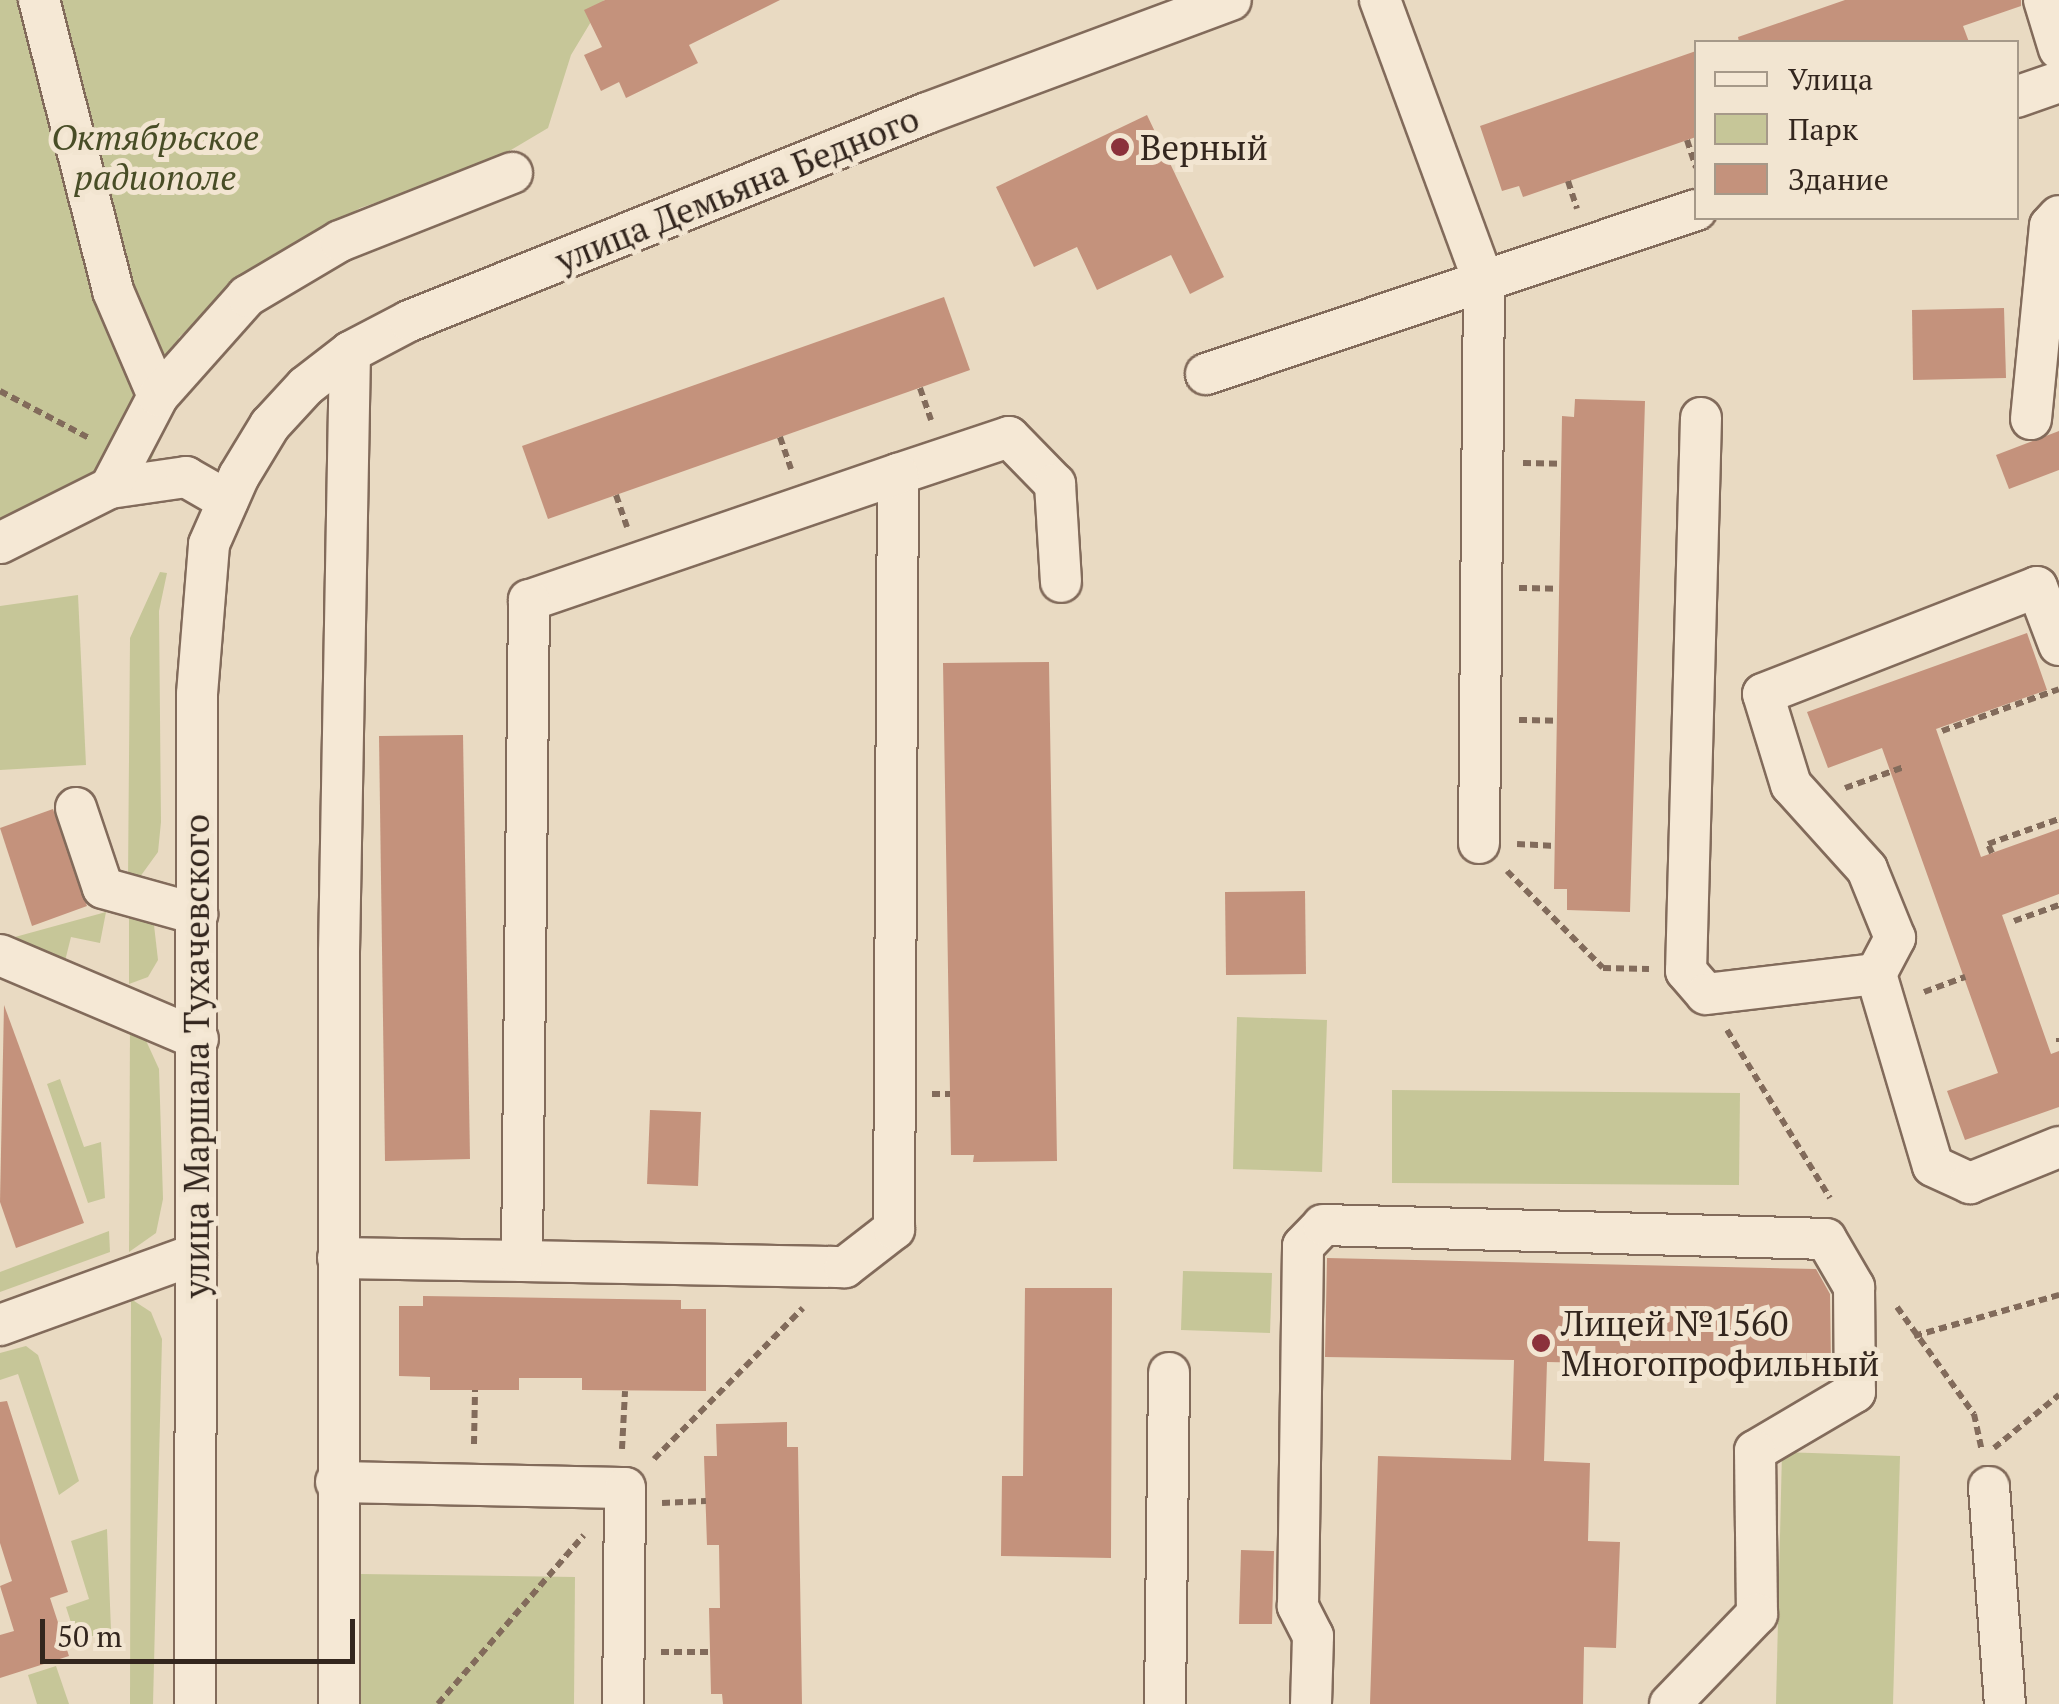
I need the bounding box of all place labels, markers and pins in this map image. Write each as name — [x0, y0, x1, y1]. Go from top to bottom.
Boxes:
place label: Верный — [1140, 126, 1268, 168]
marker: Верный — [1109, 136, 1131, 158]
place label: Лицей №1560 Многопрофильный — [1561, 1302, 1880, 1384]
marker: Лицей №1560 Многопрофильный — [1530, 1332, 1552, 1354]

